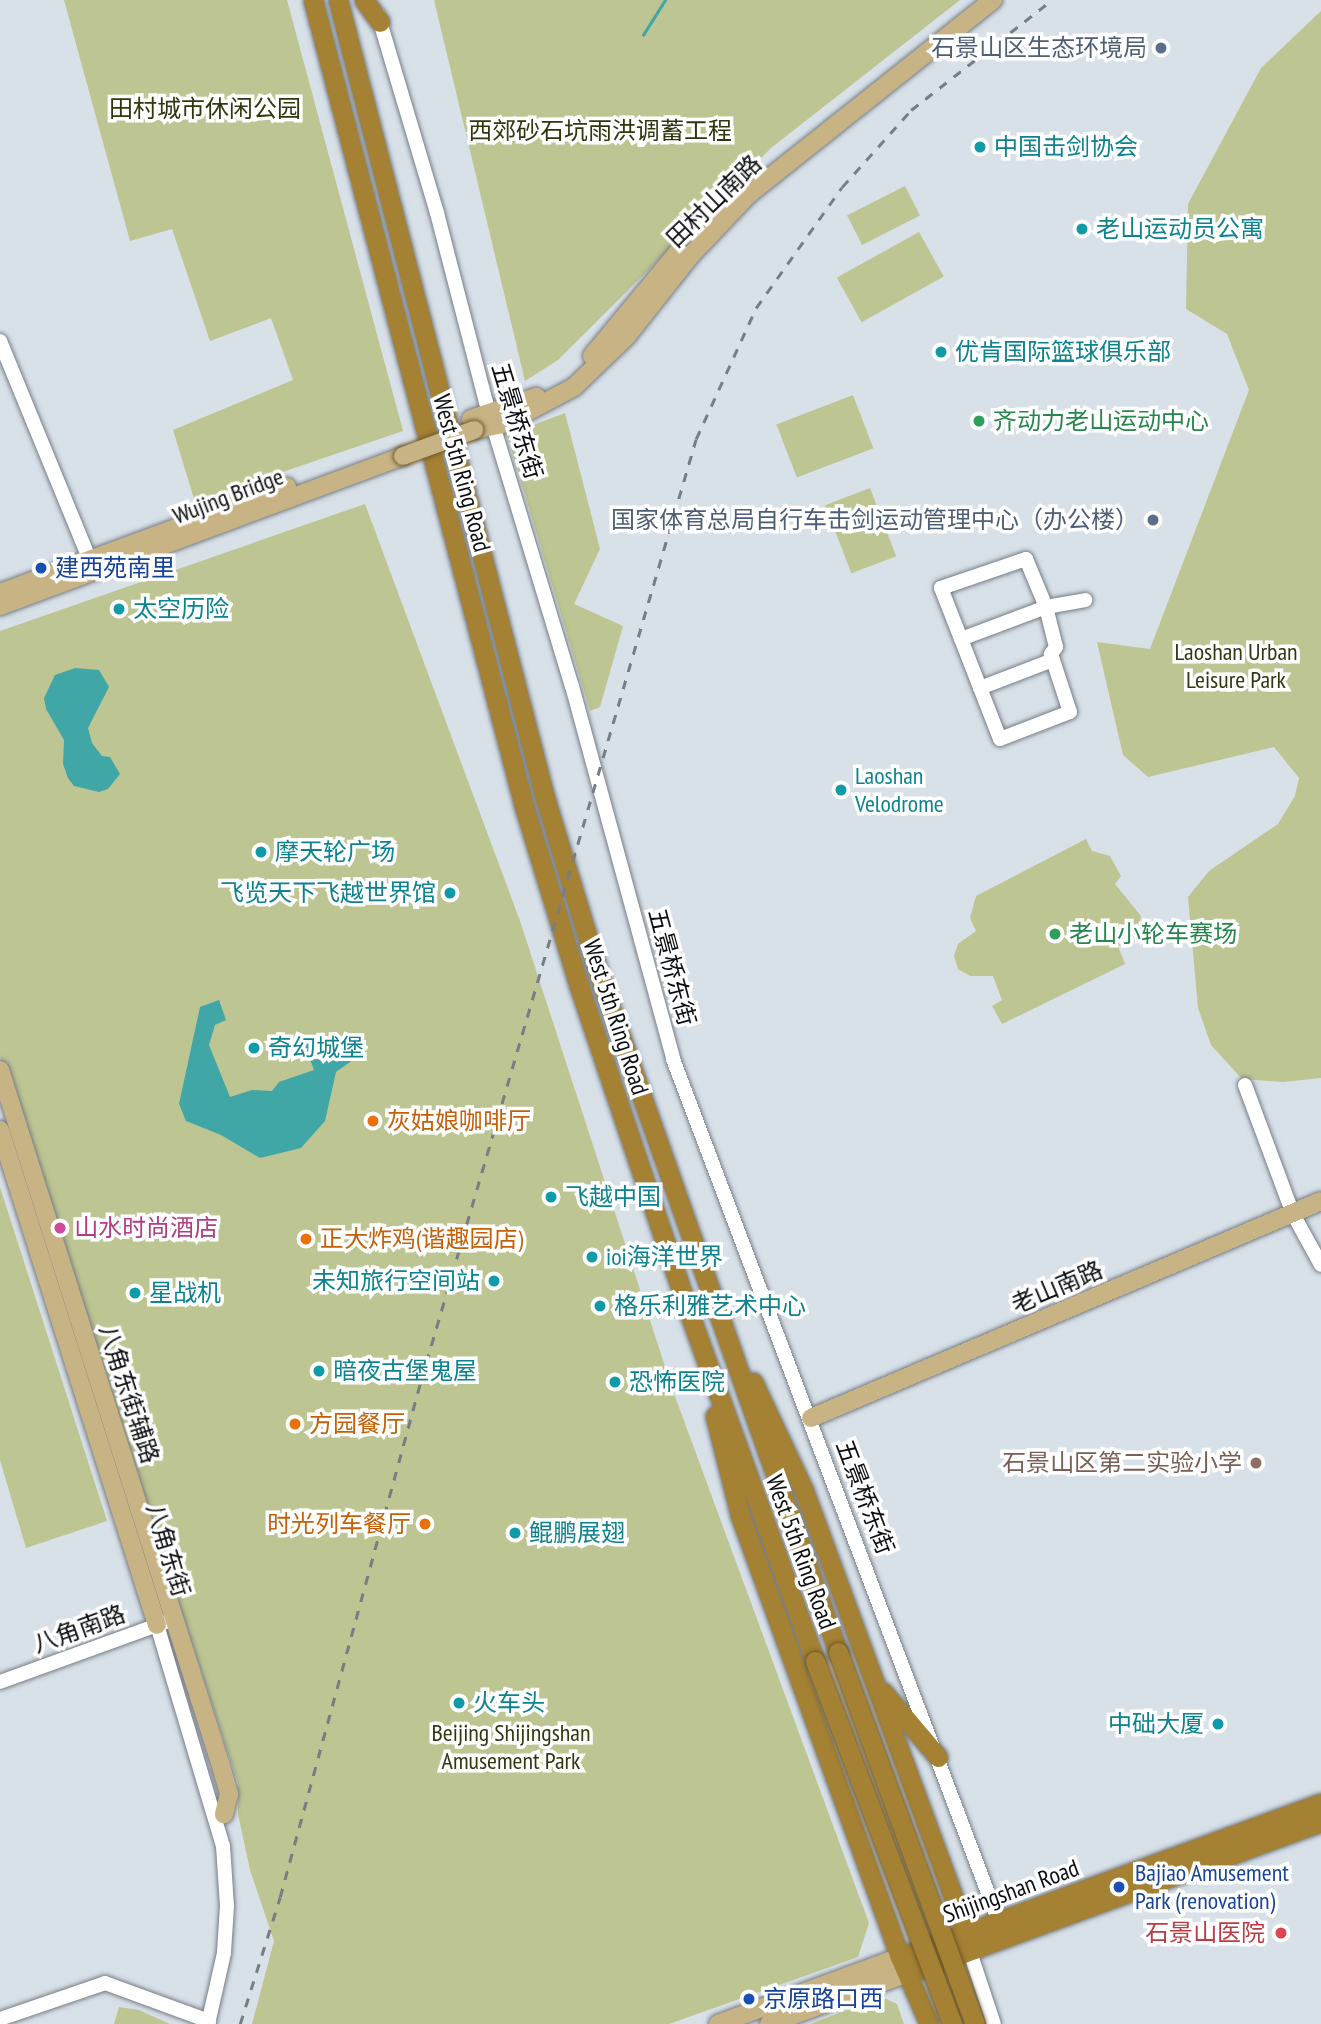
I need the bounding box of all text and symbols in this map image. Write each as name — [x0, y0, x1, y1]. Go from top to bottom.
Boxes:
place label: 石景山区生态环境局 — [931, 34, 1147, 62]
marker: 石景山区生态环境局 — [1153, 40, 1169, 56]
park label: 田村城市休闲公园 — [109, 95, 301, 123]
park label: 西郊砂石坑雨洪调蓄工程 — [468, 117, 732, 145]
place label: 中国击剑协会 — [994, 133, 1138, 161]
marker: 中国击剑协会 — [972, 139, 988, 155]
street label: 田村山南路 — [661, 149, 767, 253]
place label: 老山运动员公寓 — [1096, 215, 1264, 243]
marker: 老山运动员公寓 — [1074, 221, 1090, 237]
place label: 优肯国际篮球俱乐部 — [955, 338, 1171, 366]
marker: 优肯国际篮球俱乐部 — [933, 344, 949, 360]
street label: 五景桥东街 — [486, 359, 548, 483]
street label: West 5th Ring Road — [427, 391, 497, 555]
place label: 齐动力老山运动中心 — [993, 407, 1209, 435]
marker: 齐动力老山运动中心 — [971, 413, 987, 429]
street label: Wujing Bridge — [169, 462, 287, 530]
place label: 国家体育总局自行车击剑运动管理中心（办公楼） — [611, 506, 1139, 534]
marker: 国家体育总局自行车击剑运动管理中心（办公楼） — [1145, 512, 1161, 528]
place label: 建西苑南里 — [55, 554, 175, 582]
marker: 建西苑南里 — [33, 560, 49, 576]
place label: 太空历险 — [133, 595, 229, 623]
marker: 太空历险 — [111, 601, 127, 617]
park label: Laoshan Urban Leisure Park — [1174, 638, 1298, 694]
place label: Laoshan Velodrome — [855, 762, 944, 818]
marker: Laoshan Velodrome — [833, 782, 849, 798]
place label: 摩天轮广场 — [275, 838, 395, 866]
marker: 摩天轮广场 — [253, 844, 269, 860]
place label: 飞览天下飞越世界馆 — [220, 879, 436, 907]
marker: 飞览天下飞越世界馆 — [442, 885, 458, 901]
street label: 五景桥东街 — [643, 905, 701, 1029]
place label: 老山小轮车赛场 — [1069, 920, 1237, 948]
marker: 老山小轮车赛场 — [1047, 926, 1063, 942]
street label: West 5th Ring Road — [577, 936, 655, 1098]
place label: 奇幻城堡 — [268, 1034, 364, 1062]
marker: 奇幻城堡 — [246, 1040, 262, 1056]
place label: 灰姑娘咖啡厅 — [387, 1107, 531, 1135]
marker: 灰姑娘咖啡厅 — [365, 1113, 381, 1129]
place label: 飞越中国 — [565, 1183, 661, 1211]
marker: 飞越中国 — [543, 1189, 559, 1205]
place label: 山水时尚酒店 — [74, 1214, 218, 1242]
marker: 山水时尚酒店 — [52, 1220, 68, 1236]
place label: 正大炸鸡(谐趣园店) — [320, 1225, 523, 1253]
marker: 正大炸鸡(谐趣园店) — [298, 1231, 314, 1247]
place label: ioi海洋世界 — [606, 1243, 723, 1271]
marker: ioi海洋世界 — [584, 1249, 600, 1265]
street label: 老山南路 — [1007, 1255, 1107, 1319]
place label: 未知旅行空间站 — [312, 1267, 480, 1295]
marker: 未知旅行空间站 — [486, 1273, 502, 1289]
place label: 星战机 — [149, 1279, 221, 1307]
marker: 星战机 — [127, 1285, 143, 1301]
place label: 格乐利雅艺术中心 — [614, 1292, 806, 1320]
marker: 格乐利雅艺术中心 — [592, 1298, 608, 1314]
street label: 八角东街辅路 — [93, 1321, 165, 1467]
place label: 暗夜古堡鬼屋 — [333, 1357, 477, 1385]
marker: 暗夜古堡鬼屋 — [311, 1363, 327, 1379]
place label: 恐怖医院 — [629, 1368, 725, 1396]
marker: 恐怖医院 — [607, 1374, 623, 1390]
place label: 方园餐厅 — [309, 1410, 405, 1438]
marker: 方园餐厅 — [287, 1416, 303, 1432]
street label: 五景桥东街 — [830, 1436, 900, 1558]
place label: 石景山区第二实验小学 — [1002, 1449, 1242, 1477]
marker: 石景山区第二实验小学 — [1248, 1455, 1264, 1471]
street label: West 5th Ring Road — [760, 1471, 842, 1633]
street label: 八角东街 — [140, 1500, 196, 1600]
place label: 时光列车餐厅 — [267, 1510, 411, 1538]
marker: 时光列车餐厅 — [417, 1516, 433, 1532]
place label: 鲲鹏展翅 — [529, 1519, 625, 1547]
marker: 鲲鹏展翅 — [507, 1525, 523, 1541]
street label: 八角南路 — [29, 1599, 129, 1659]
place label: 火车头 — [473, 1689, 545, 1717]
marker: 火车头 — [451, 1695, 467, 1711]
place label: 中础大厦 — [1108, 1710, 1204, 1738]
marker: 中础大厦 — [1210, 1716, 1226, 1732]
park label: Beijing Shijingshan Amusement Park — [432, 1719, 590, 1775]
street label: Shijingshan Road — [939, 1853, 1083, 1929]
place label: Bajiao Amusement Park (renovation) — [1135, 1859, 1289, 1915]
marker: Bajiao Amusement Park (renovation) — [1109, 1877, 1129, 1897]
place label: 石景山医院 — [1145, 1919, 1265, 1947]
marker: 石景山医院 — [1271, 1923, 1291, 1943]
place label: 京原路口西 — [763, 1985, 883, 2013]
marker: 京原路口西 — [741, 1991, 757, 2007]

